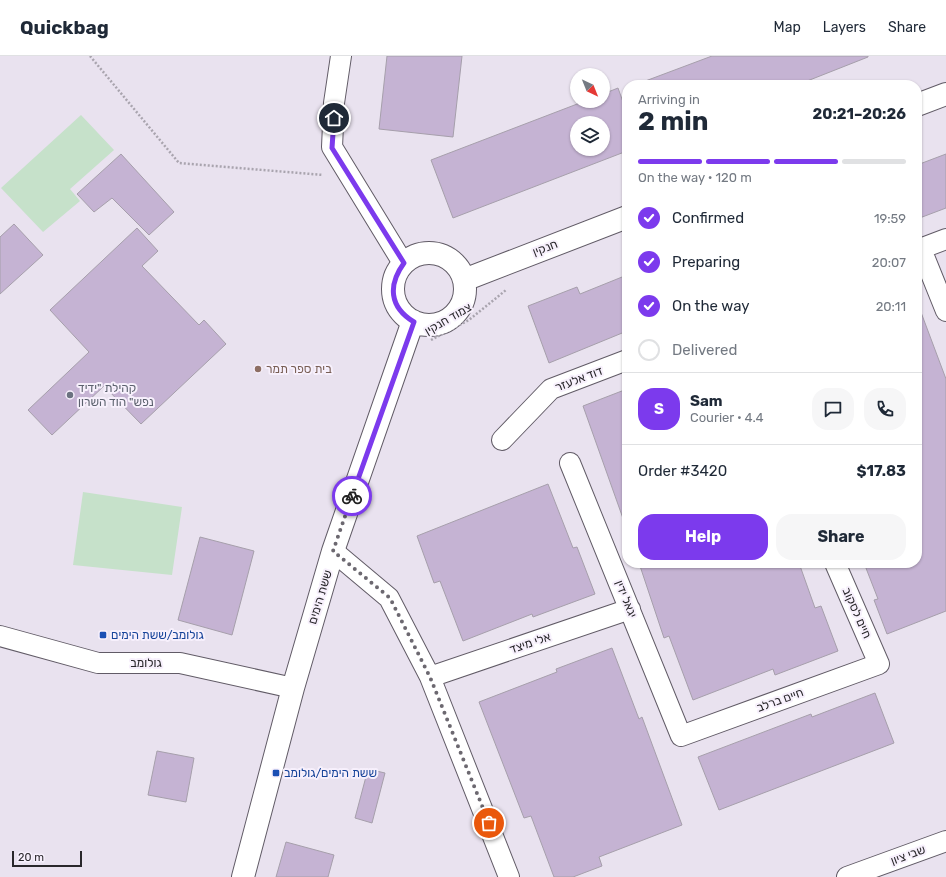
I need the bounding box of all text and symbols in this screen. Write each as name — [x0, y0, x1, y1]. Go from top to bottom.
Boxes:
text: Quickbag — [20, 16, 109, 39]
text: Map — [774, 19, 801, 36]
text: Layers — [823, 19, 866, 36]
text: Share — [888, 19, 926, 36]
north arrow — [570, 68, 610, 108]
map controls — [570, 68, 610, 156]
text: Arriving in — [638, 92, 700, 107]
pin — [317, 101, 351, 135]
text: 20:21–20:26 — [813, 105, 906, 123]
text: 2 min — [638, 106, 708, 137]
icon: home — [323, 107, 345, 129]
button: layers — [570, 116, 610, 156]
text: On the way · 120 m — [638, 170, 752, 185]
icon: check — [638, 207, 660, 229]
text: Confirmed — [672, 209, 744, 227]
text: 19:59 — [874, 211, 906, 226]
street label: חנקין — [531, 237, 559, 259]
icon: check — [638, 251, 660, 273]
text: Preparing — [672, 253, 740, 271]
text: 20:07 — [872, 255, 906, 270]
icon: check — [638, 295, 660, 317]
text: On the way — [672, 297, 750, 315]
text: 20:11 — [876, 299, 906, 314]
street label: צמוד חנקין — [422, 300, 474, 338]
text: Delivered — [672, 341, 737, 359]
place label: בית ספר תמר — [266, 362, 332, 376]
street label: דוד אלעזר — [553, 363, 605, 395]
marker: בית ספר תמר — [253, 364, 263, 374]
place label: קהילת "ידיד נפש" הוד השרון — [78, 381, 154, 409]
button: chat — [812, 388, 854, 430]
button: phone — [864, 388, 906, 430]
marker: קהילת "ידיד נפש" הוד השרון — [65, 390, 75, 400]
text: Sam — [690, 392, 723, 410]
text: S — [654, 400, 664, 418]
text: Courier · 4.4 — [690, 410, 764, 425]
text: Order #3420 — [638, 462, 727, 480]
text: $17.83 — [857, 462, 906, 480]
courier — [332, 476, 372, 516]
icon: bike — [341, 485, 363, 507]
button: Help — [638, 514, 768, 560]
button: Share — [776, 514, 906, 560]
street label: ששת הימים — [305, 568, 335, 626]
street label: יגאל ידין — [612, 578, 640, 620]
street label: חיים לסקוב — [840, 585, 874, 641]
place label: גולומב/ששת הימים — [111, 628, 204, 642]
street label: אלי מיצד — [508, 629, 552, 657]
marker: גולומב/ששת הימים — [98, 630, 108, 640]
street label: גולומב — [130, 656, 162, 670]
street label: חיים ברלב — [755, 685, 805, 715]
place label: ששת הימים/גולומב — [284, 766, 377, 780]
marker: ששת הימים/גולומב — [271, 768, 281, 778]
pin — [472, 806, 506, 840]
icon: bag — [478, 812, 500, 834]
street label: שבי ציון — [889, 842, 927, 868]
scale bar — [12, 849, 82, 868]
text: 20 m — [18, 851, 44, 864]

